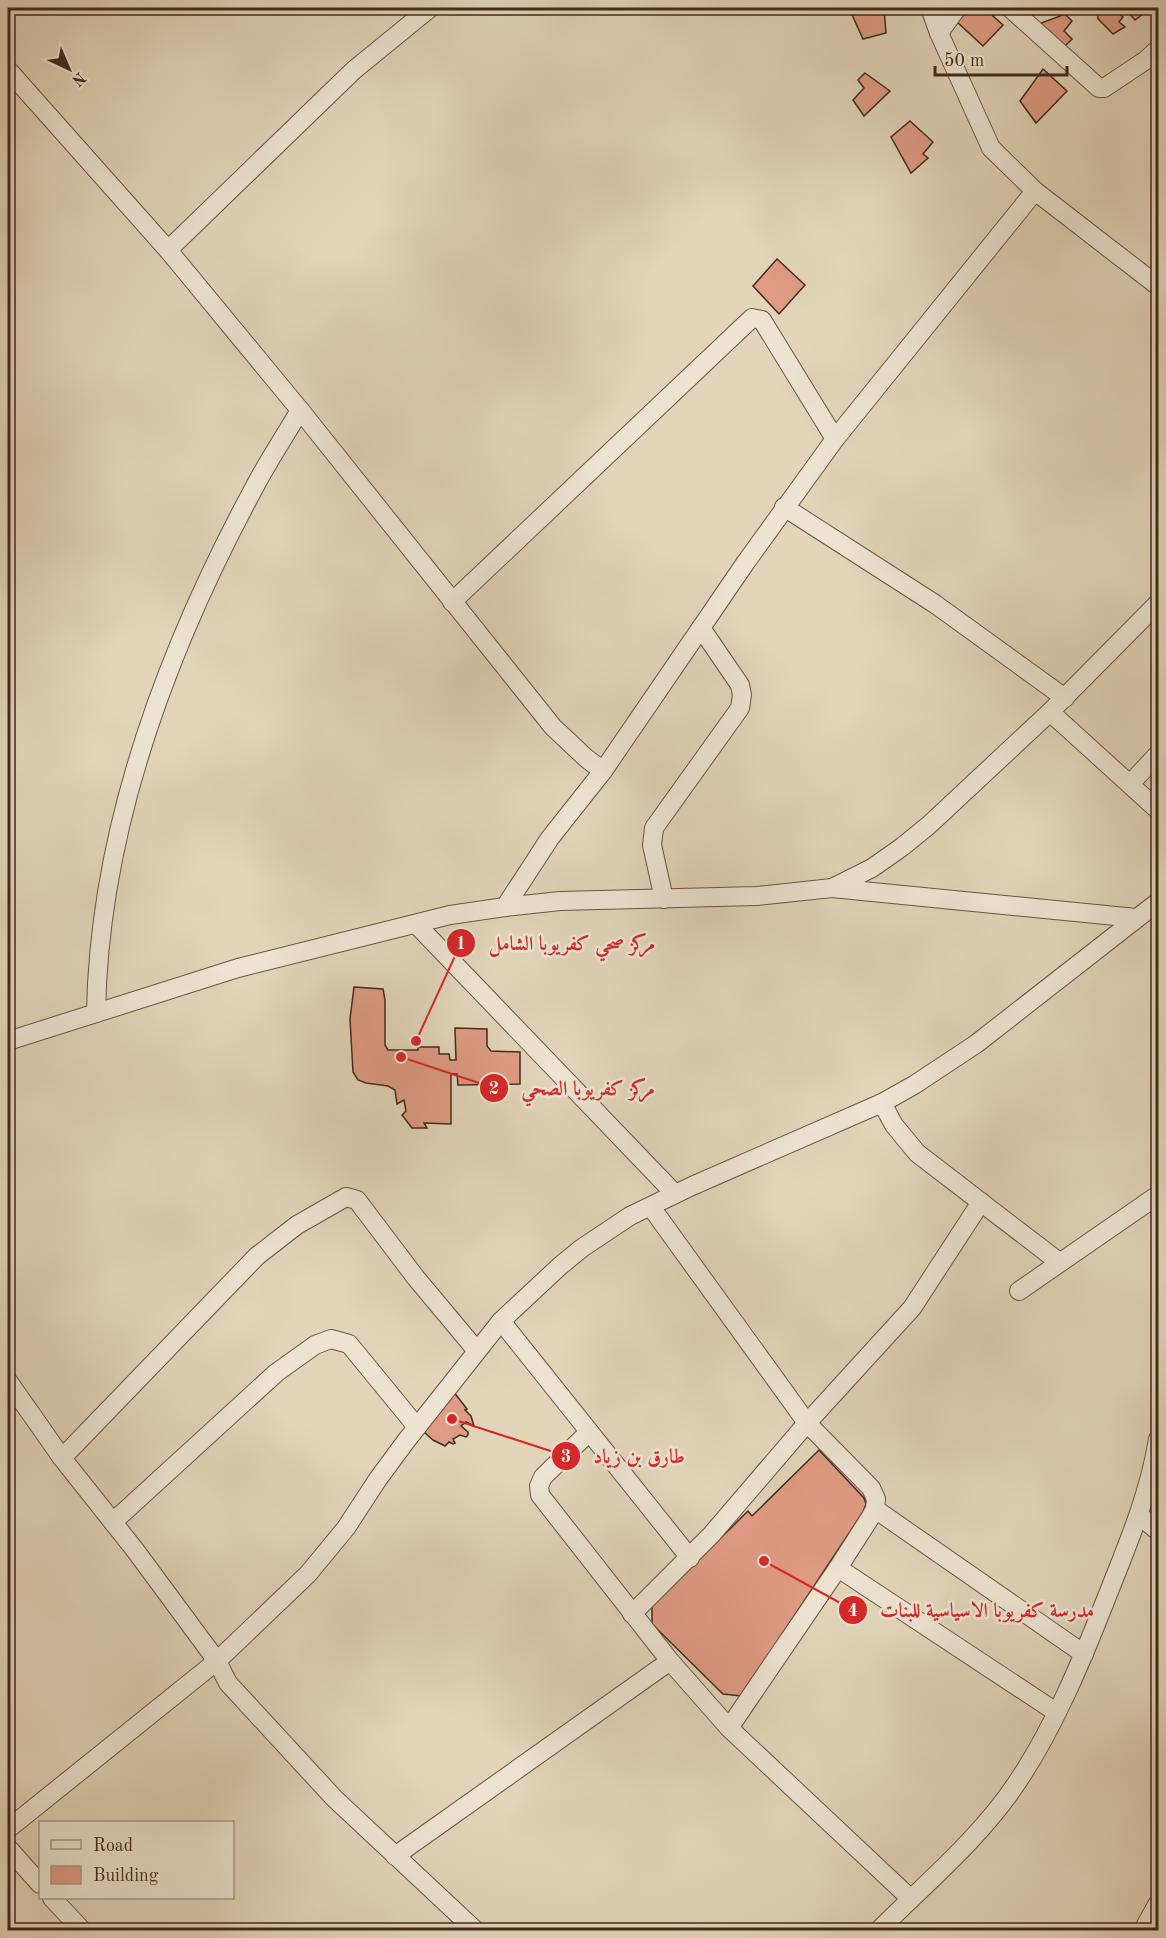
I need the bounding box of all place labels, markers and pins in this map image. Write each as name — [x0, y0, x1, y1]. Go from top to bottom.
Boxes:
callout: مركز صحي كفريوبا الشامل — [446, 924, 667, 962]
callout: مركز كفريوبا الصحي — [479, 1069, 667, 1107]
callout: طارق بن زياد — [551, 1437, 697, 1475]
callout: مدرسة كفريوبا الاسياسية للبنات — [838, 1591, 1106, 1629]

